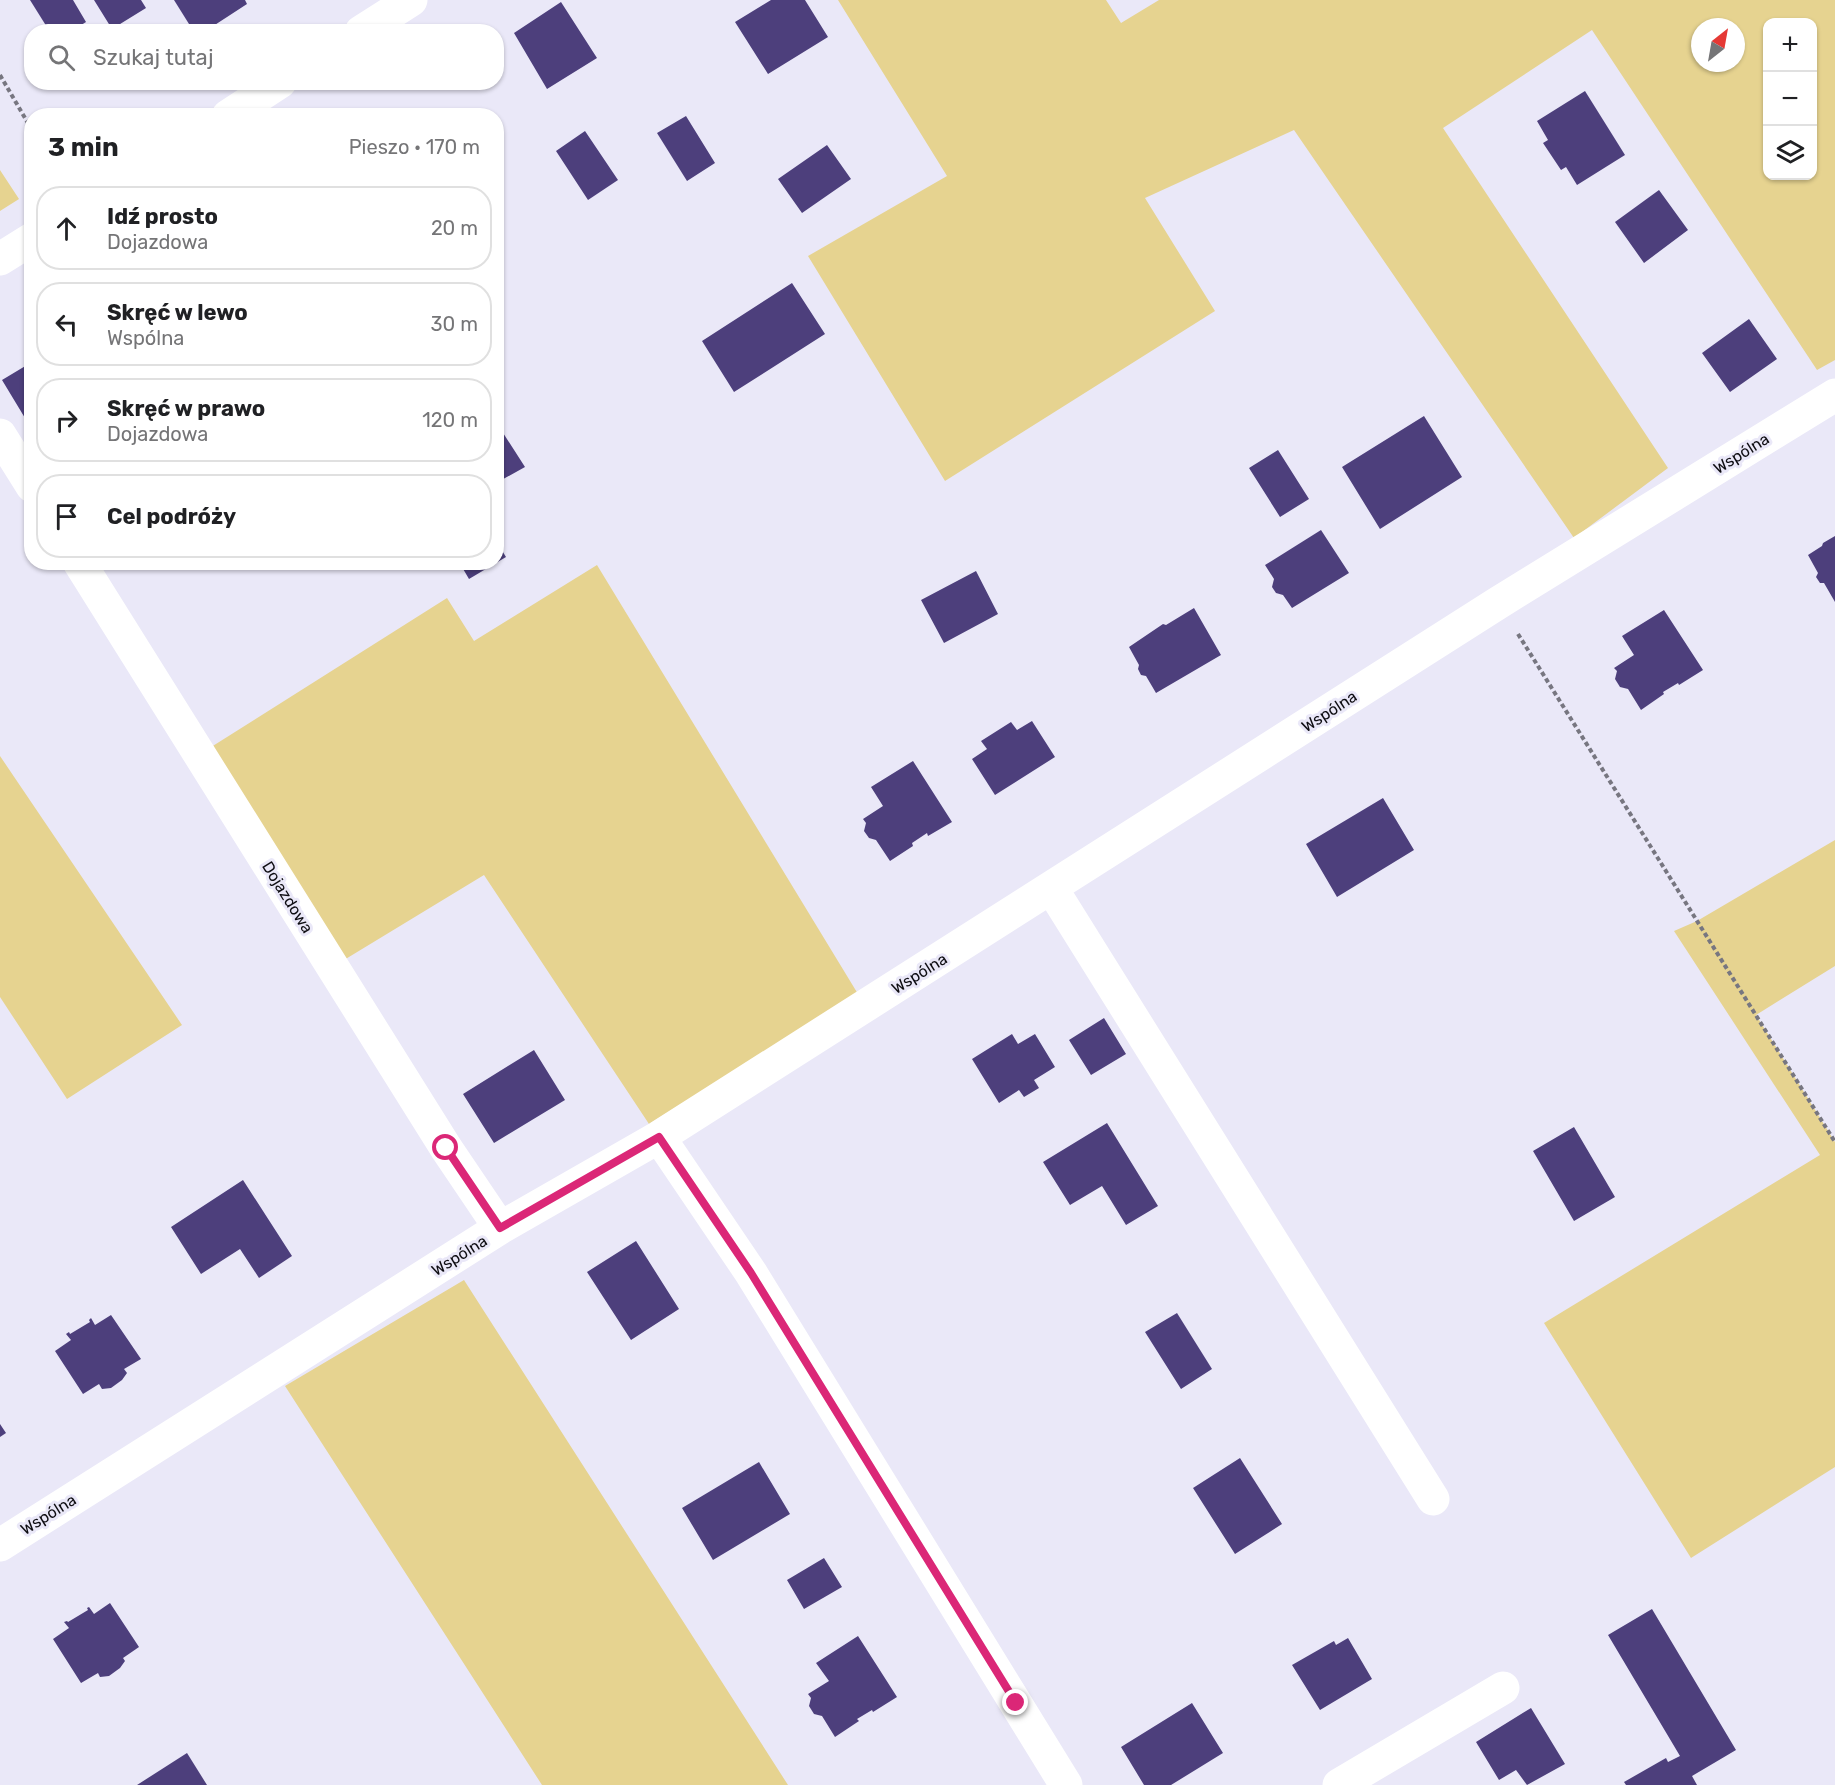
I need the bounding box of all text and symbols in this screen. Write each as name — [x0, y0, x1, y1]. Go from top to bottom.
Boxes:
north arrow — [1691, 18, 1745, 72]
map controls — [1763, 18, 1817, 180]
button: + — [1763, 18, 1817, 72]
search box — [24, 24, 504, 90]
icon: search — [45, 41, 78, 74]
text: Szukaj tutaj — [93, 44, 214, 71]
button: − — [1763, 72, 1817, 126]
button: layers — [1763, 126, 1817, 180]
text: 3 min — [48, 132, 119, 163]
text: Pieszo · 170 m — [349, 135, 480, 159]
text: Idź prosto — [107, 203, 218, 230]
icon: ahead — [50, 212, 83, 245]
text: 20 m — [431, 216, 478, 240]
text: Dojazdowa — [107, 230, 208, 254]
text: Skręć w lewo — [107, 299, 248, 326]
icon: left — [50, 308, 83, 341]
text: 30 m — [431, 312, 478, 336]
text: Wspólna — [107, 326, 184, 350]
text: Skręć w prawo — [107, 395, 265, 422]
icon: right — [50, 404, 83, 437]
text: 120 m — [422, 408, 478, 432]
text: Dojazdowa — [107, 422, 208, 446]
street label: Wspólna — [1710, 429, 1773, 478]
icon: arrive — [50, 500, 83, 533]
text: Cel podróży — [107, 503, 236, 530]
street label: Wspólna — [1298, 687, 1360, 736]
street label: Dojazdowa — [258, 858, 317, 937]
street label: Wspólna — [888, 949, 951, 998]
route start — [432, 1134, 458, 1160]
street label: Wspólna — [428, 1231, 491, 1280]
street label: Wspólna — [17, 1490, 80, 1539]
route end — [1002, 1689, 1028, 1715]

